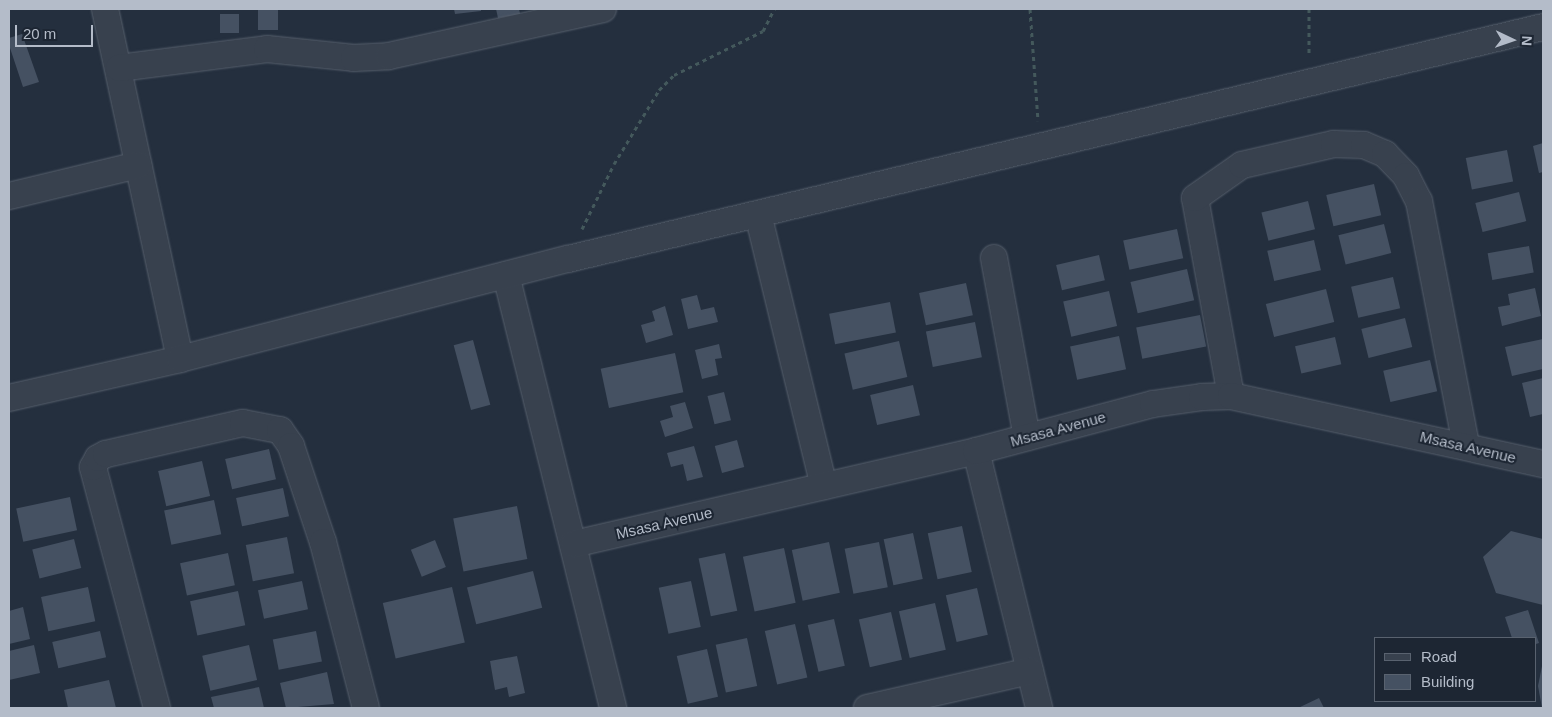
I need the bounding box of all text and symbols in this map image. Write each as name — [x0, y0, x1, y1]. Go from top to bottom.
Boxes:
scale bar — [18, 15, 95, 47]
north arrow — [1487, 15, 1537, 65]
text: 20 m — [23, 25, 56, 42]
text: N — [1519, 35, 1535, 46]
street label: Msasa Avenue — [1008, 408, 1108, 450]
street label: Msasa Avenue — [1418, 427, 1518, 467]
street label: Msasa Avenue — [614, 503, 714, 543]
legend — [1374, 637, 1537, 702]
text: Road — [1421, 648, 1457, 665]
text: Building — [1421, 673, 1474, 690]

